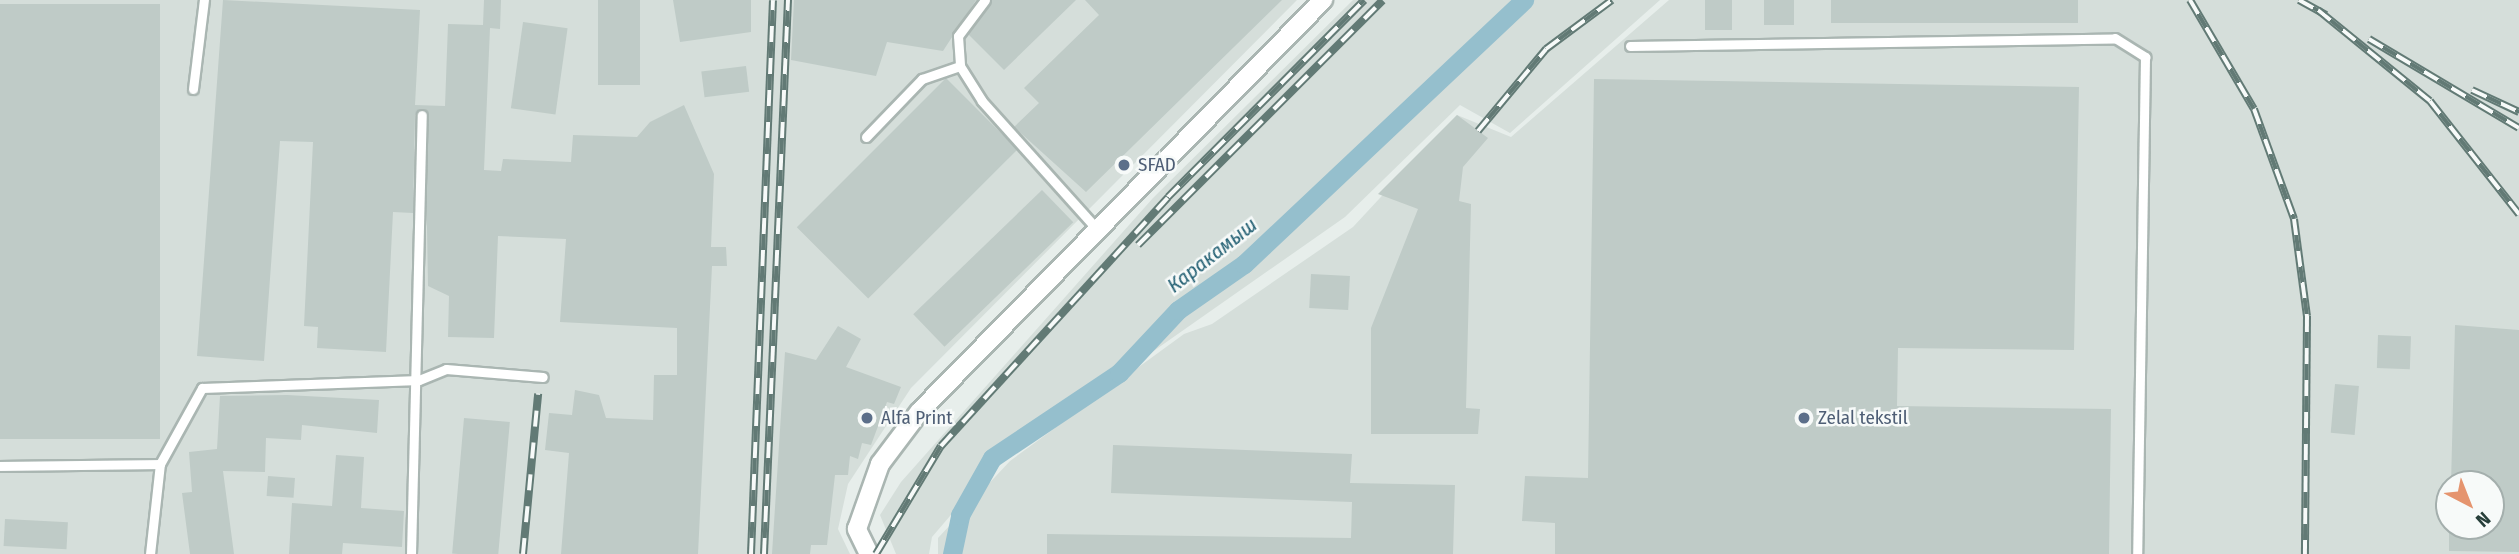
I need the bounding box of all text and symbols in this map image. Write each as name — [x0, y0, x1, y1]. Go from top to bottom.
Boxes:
place label: SFAD — [1138, 154, 1176, 176]
marker: SFAD — [1116, 157, 1132, 173]
water label: Каракамыш — [1162, 212, 1262, 298]
place label: Alfa Print — [881, 407, 952, 429]
place label: Zelal tekstil — [1818, 407, 1908, 429]
marker: Alfa Print — [859, 410, 875, 426]
marker: Zelal tekstil — [1796, 410, 1812, 426]
north arrow — [2435, 470, 2505, 540]
text: N — [2471, 507, 2495, 532]

